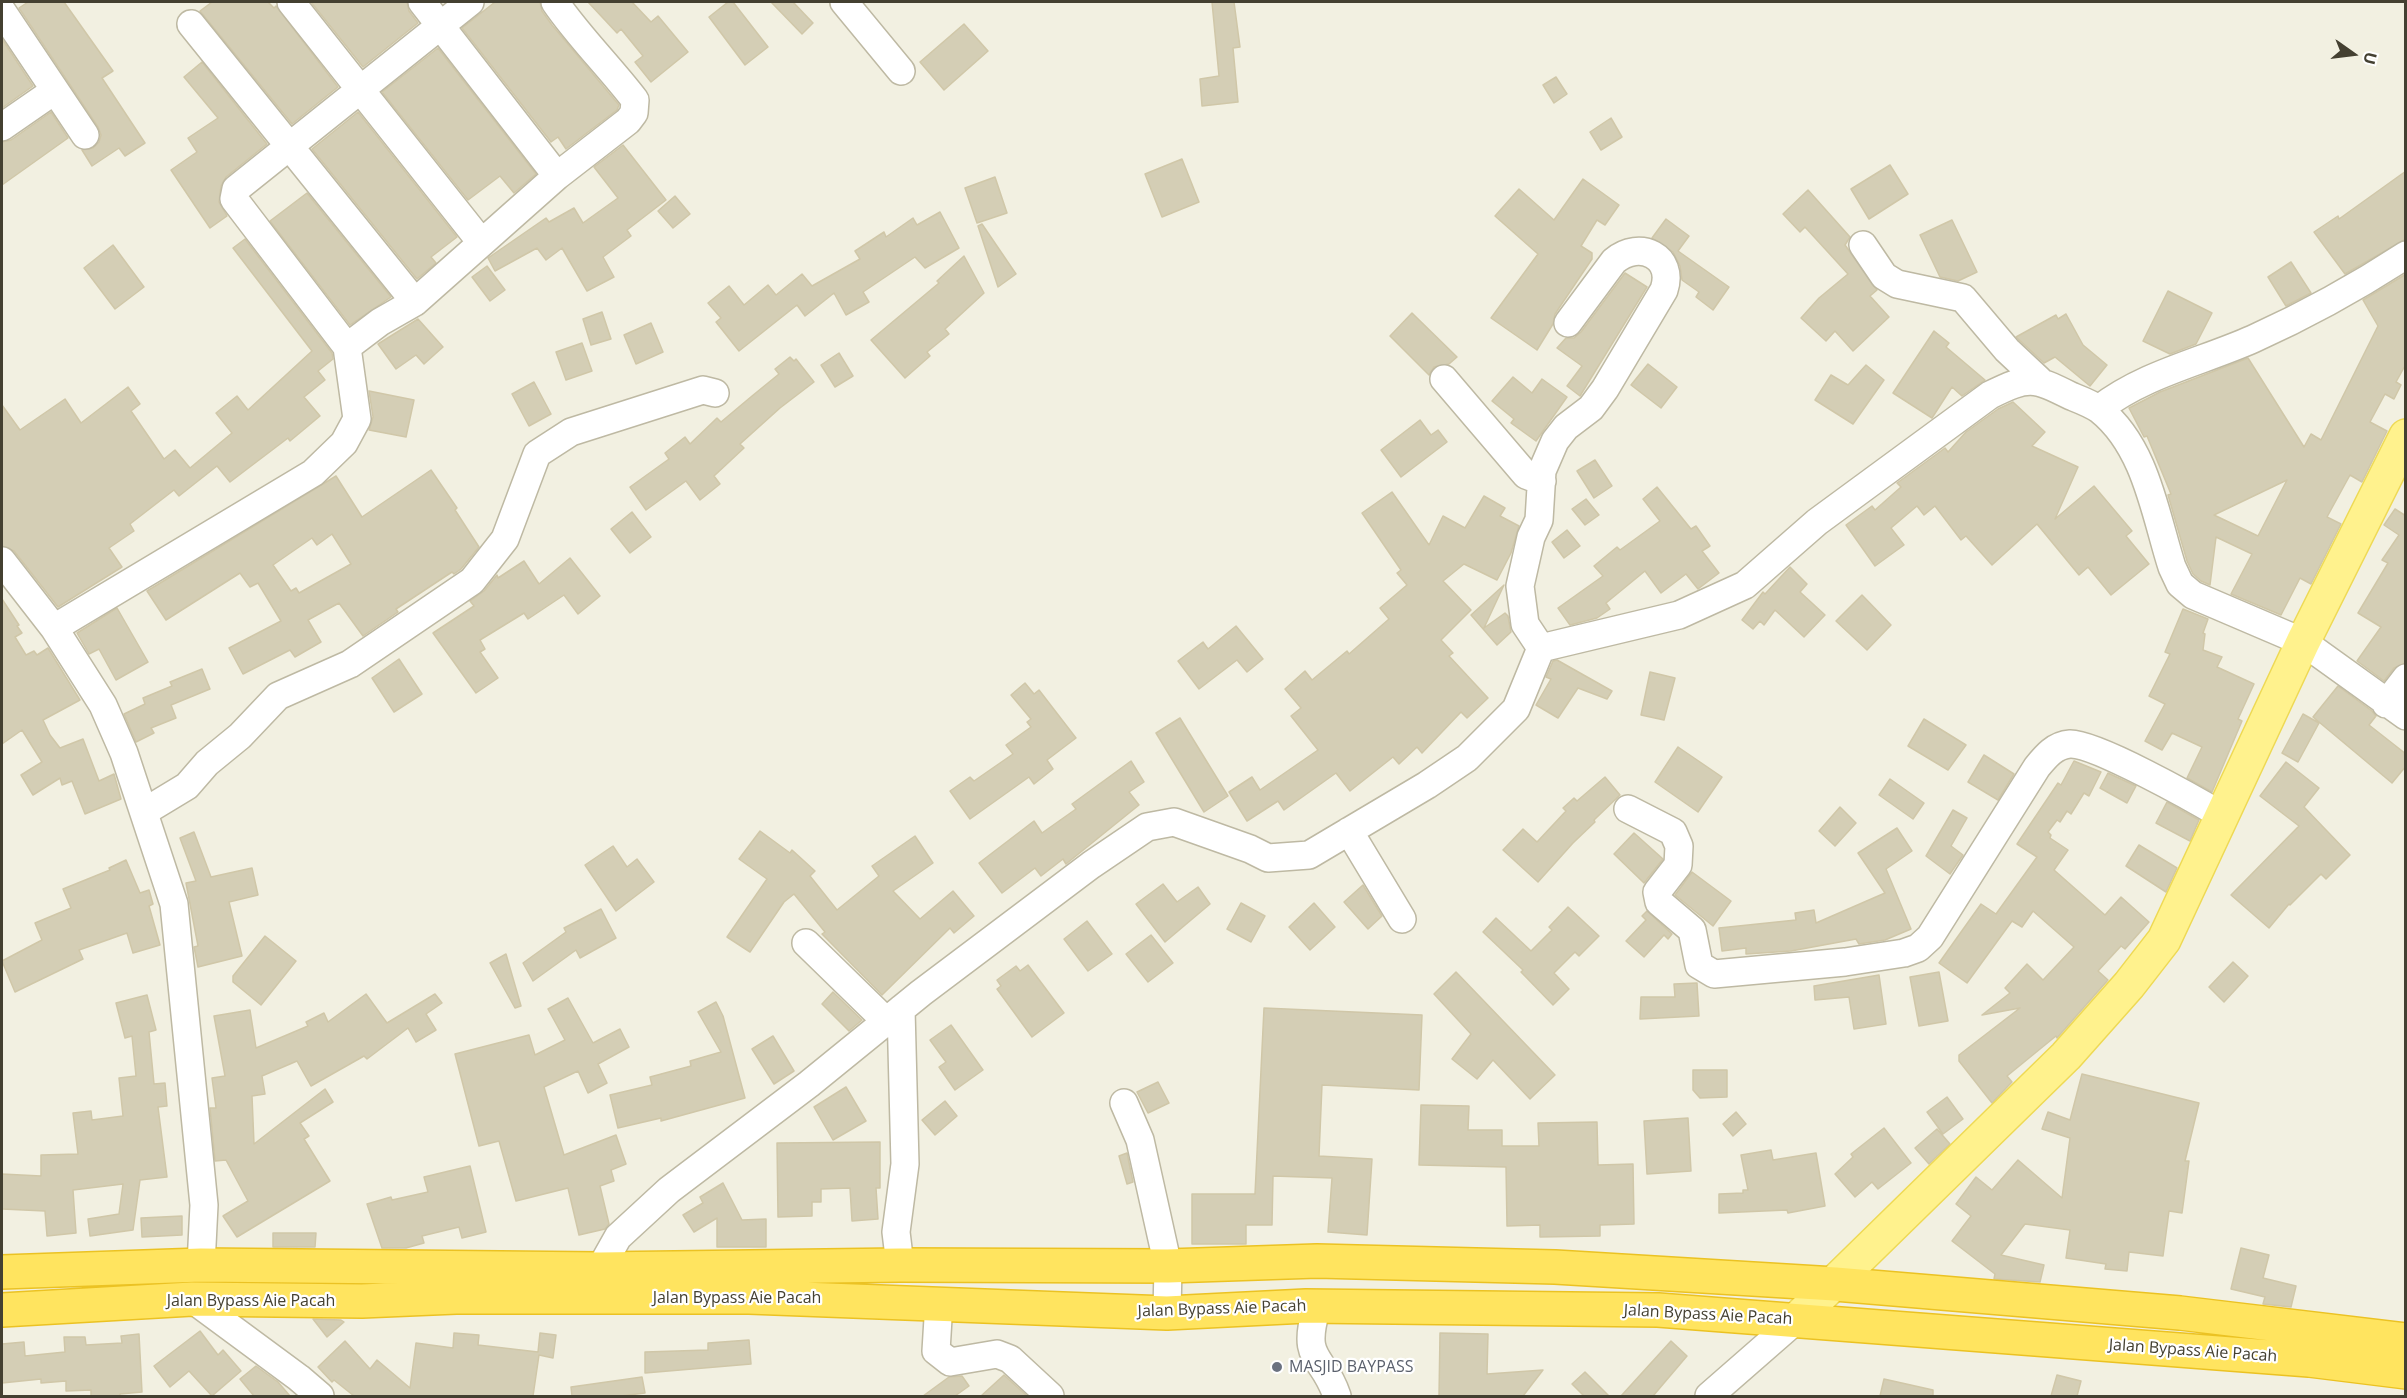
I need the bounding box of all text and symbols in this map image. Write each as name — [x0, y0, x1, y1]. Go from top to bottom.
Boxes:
north arrow — [2323, 24, 2383, 84]
text: U — [2358, 50, 2383, 67]
street label: Jalan Bypass Aie Pacah — [653, 1288, 821, 1308]
street label: Jalan Bypass Aie Pacah — [167, 1291, 335, 1311]
street label: Jalan Bypass Aie Pacah — [1137, 1296, 1307, 1322]
street label: Jalan Bypass Aie Pacah — [1623, 1301, 1793, 1329]
street label: Jalan Bypass Aie Pacah — [2108, 1336, 2278, 1366]
place label: MASJID BAYPASS — [1289, 1357, 1414, 1377]
marker: MASJID BAYPASS — [1270, 1360, 1284, 1374]

